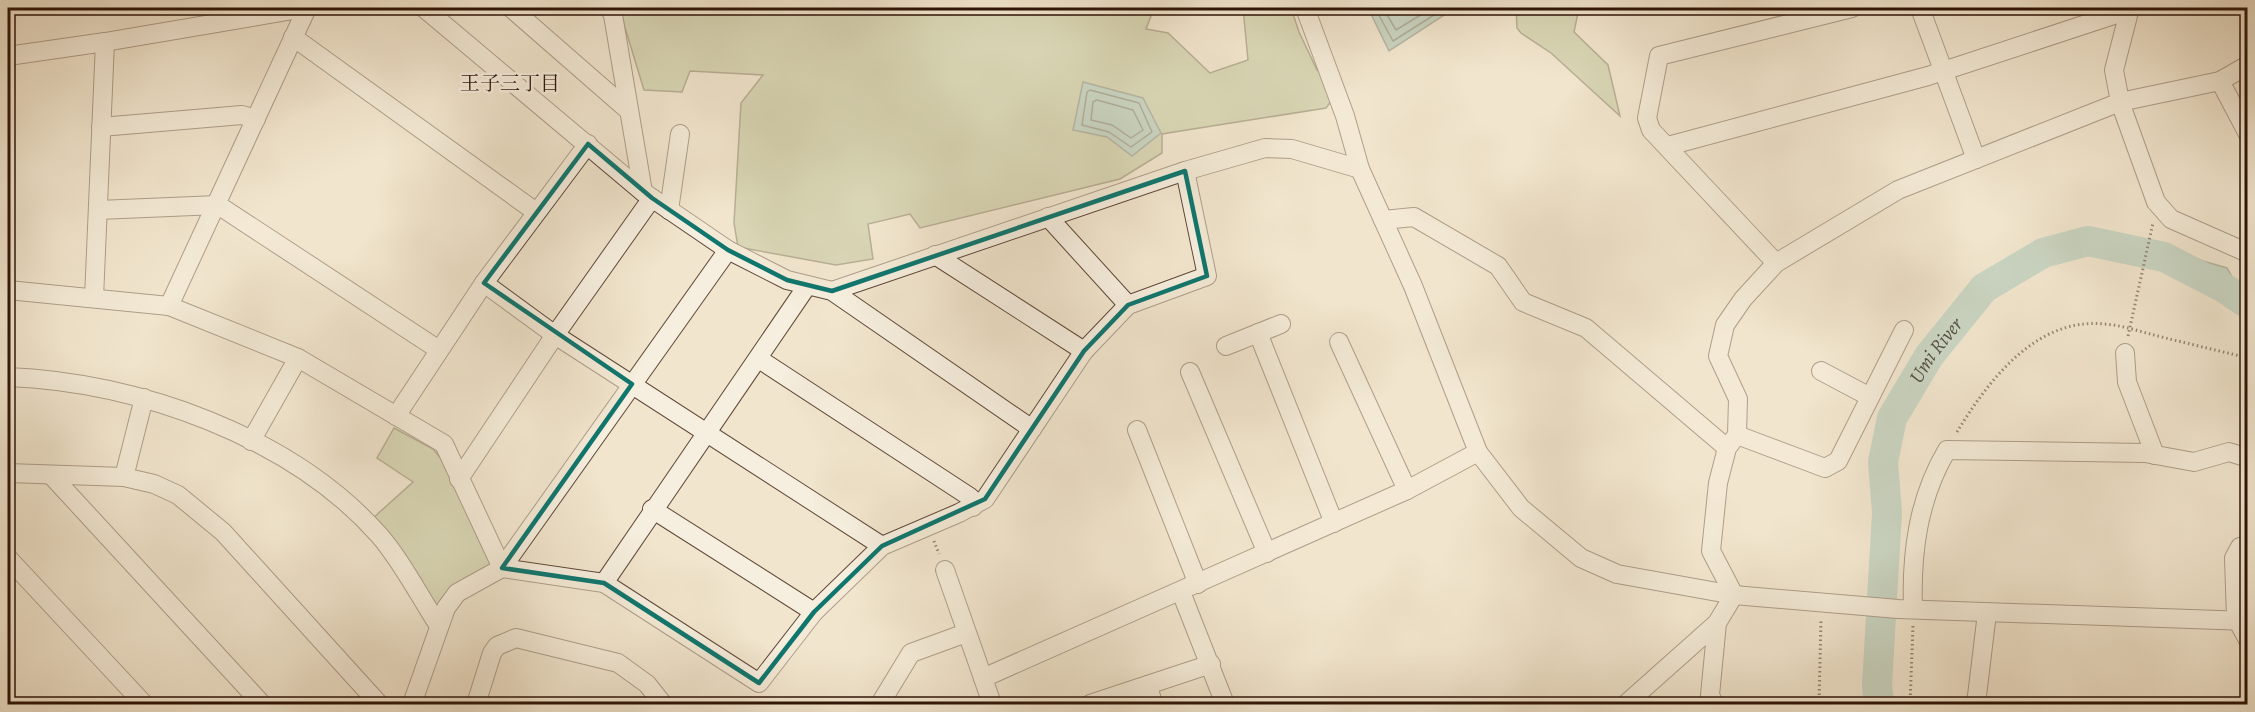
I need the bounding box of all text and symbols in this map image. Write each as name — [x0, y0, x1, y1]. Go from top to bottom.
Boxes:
district label: 王子三丁目 — [460, 70, 560, 97]
water label: Umi River — [1903, 311, 1969, 388]

